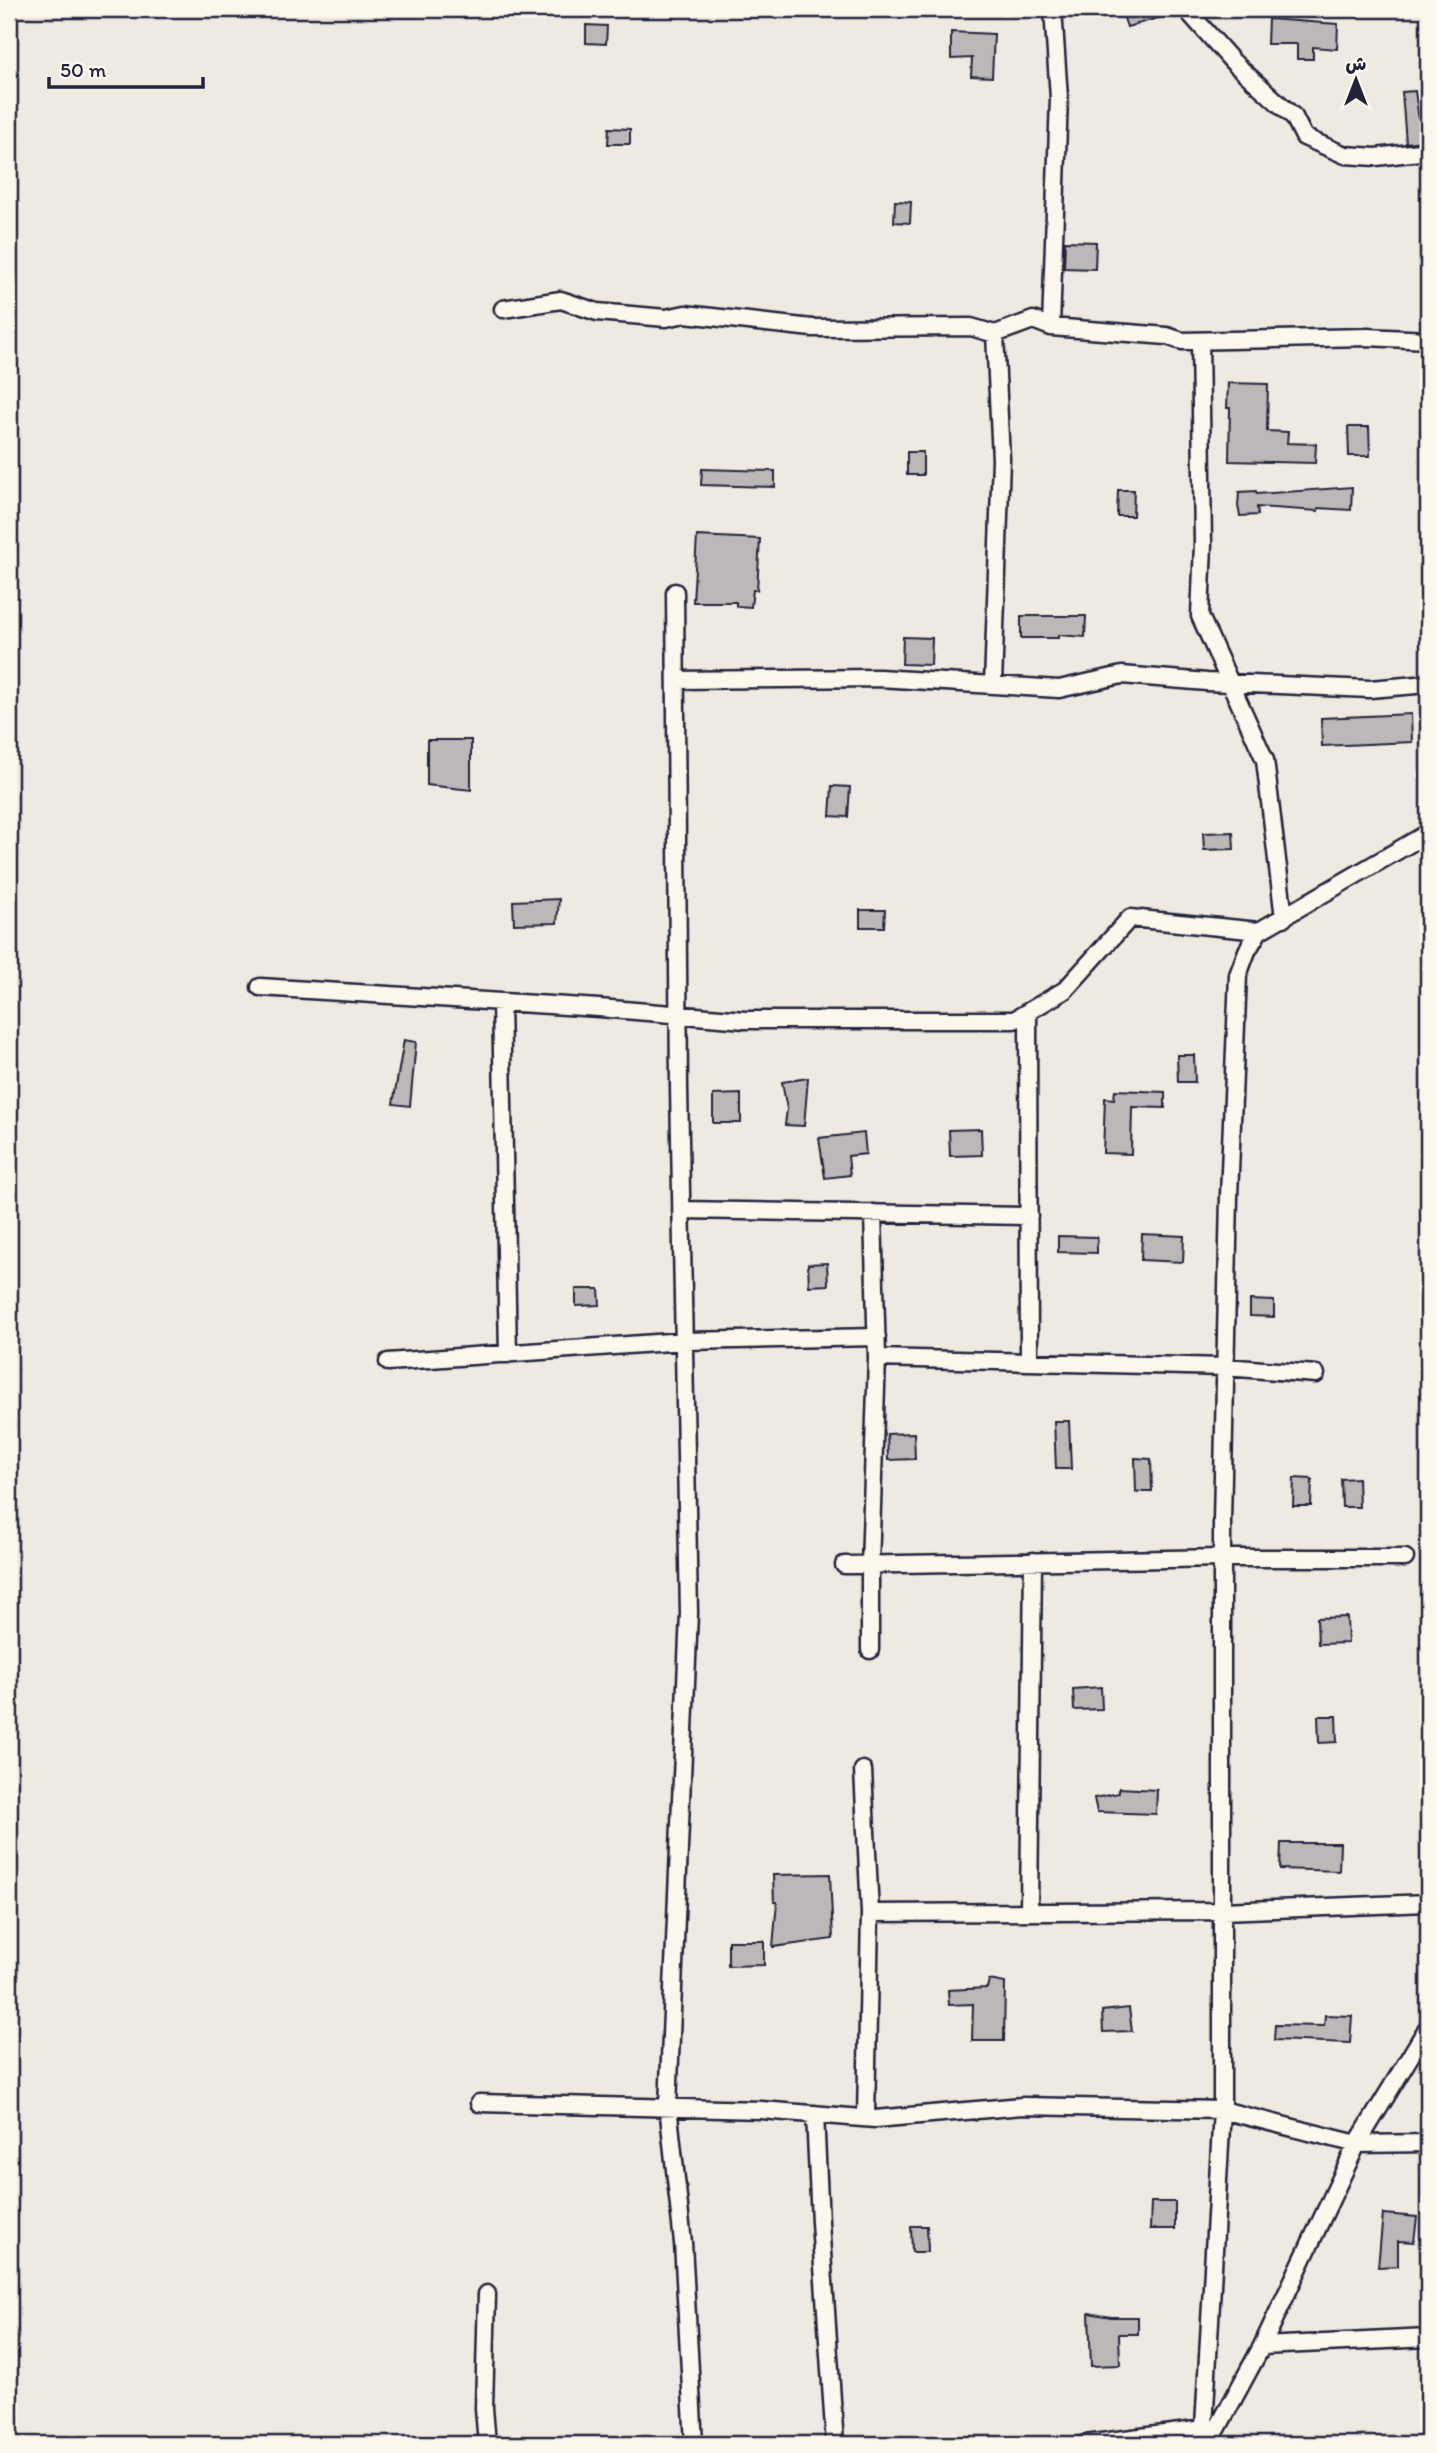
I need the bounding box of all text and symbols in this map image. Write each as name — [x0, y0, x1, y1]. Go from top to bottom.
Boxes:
scale bar — [49, 46, 203, 90]
north arrow — [1322, 46, 1392, 116]
text: ش — [1346, 52, 1367, 75]
text: 50 m — [60, 57, 107, 82]

